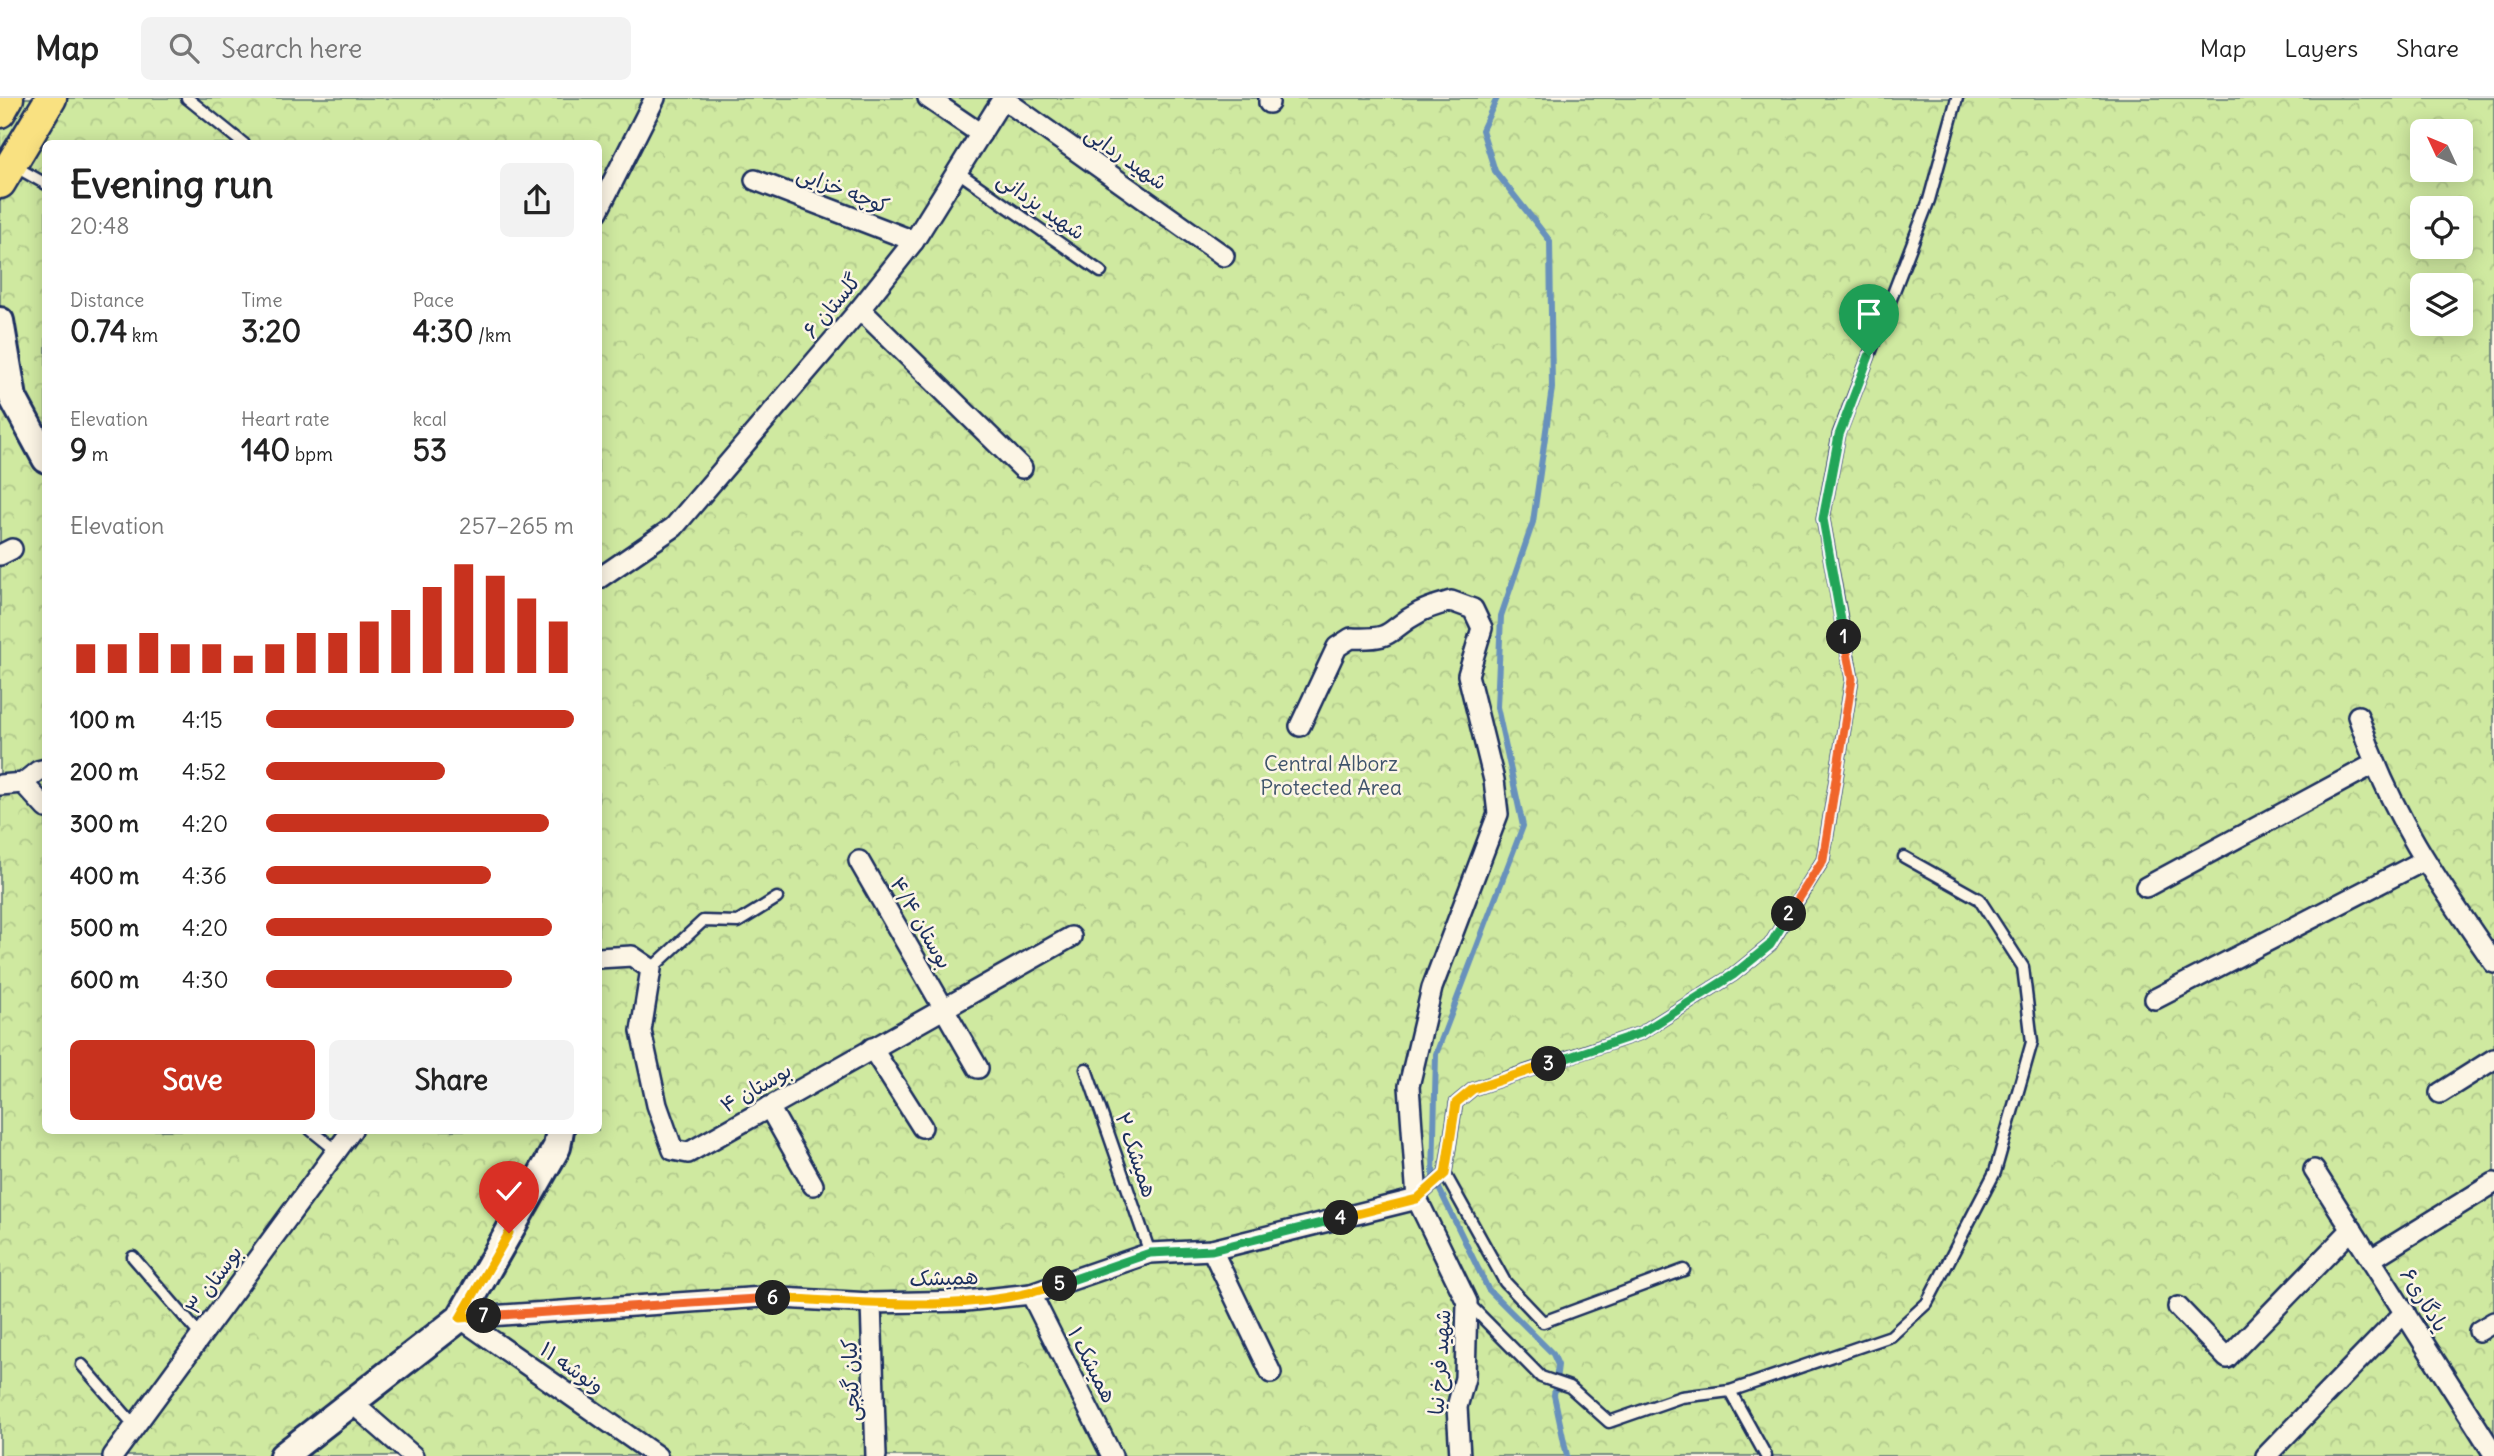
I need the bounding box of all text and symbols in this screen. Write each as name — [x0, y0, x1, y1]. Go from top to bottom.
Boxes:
search box — [141, 17, 631, 80]
text: Map — [35, 27, 99, 69]
icon: search — [165, 29, 203, 67]
text: Search here — [221, 32, 362, 65]
text: Map — [2200, 33, 2246, 63]
text: Layers — [2284, 33, 2358, 63]
text: Share — [2396, 33, 2459, 63]
street label: شهید ردایی — [1079, 119, 1173, 197]
north arrow — [2410, 119, 2473, 182]
map controls — [2410, 119, 2473, 336]
street label: کوچه خزایی — [793, 160, 893, 220]
text: Evening run — [70, 161, 273, 208]
button: share — [500, 163, 574, 237]
street label: شهید یزدانی — [992, 165, 1090, 247]
button: locate — [2410, 196, 2473, 259]
text: 20:48 — [70, 211, 129, 240]
street label: گلستان ۶ — [797, 268, 867, 344]
button: layers — [2410, 273, 2473, 336]
pin — [1839, 284, 1899, 356]
text: Distance — [70, 288, 144, 312]
text: Time — [241, 288, 282, 312]
text: Pace — [413, 288, 454, 312]
icon: arrive — [1850, 295, 1888, 333]
text: 0.74 — [70, 312, 127, 350]
text: 3:20 — [241, 312, 301, 350]
text: 4:30 — [413, 312, 474, 350]
text: km — [127, 323, 158, 347]
text: /km — [474, 323, 511, 347]
text: Elevation — [70, 407, 148, 431]
text: Heart rate — [241, 407, 329, 431]
text: kcal — [413, 407, 447, 431]
text: 9 — [70, 431, 87, 469]
text: 140 — [241, 431, 290, 469]
text: 53 — [413, 431, 447, 469]
text: m — [87, 442, 108, 466]
text: bpm — [290, 442, 333, 466]
text: Elevation — [70, 511, 164, 540]
text: 257–265 m — [459, 511, 574, 540]
pin: 1 — [1826, 620, 1862, 654]
text: 1 — [1840, 624, 1847, 648]
text: 100 m — [70, 705, 135, 734]
text: 4:15 — [182, 705, 223, 734]
park label: Central Alborz Protected Area — [1260, 750, 1402, 801]
text: 200 m — [70, 757, 139, 786]
text: 4:52 — [182, 757, 226, 786]
text: 300 m — [70, 809, 139, 838]
text: 4:20 — [182, 809, 228, 838]
text: 400 m — [70, 861, 139, 890]
text: 4:36 — [182, 861, 227, 890]
street label: بوستان ۴/۴ — [884, 872, 958, 973]
pin: 2 — [1772, 896, 1806, 932]
text: 2 — [1783, 901, 1794, 925]
text: 500 m — [70, 913, 139, 942]
text: 4:20 — [182, 913, 228, 942]
text: 600 m — [70, 965, 139, 994]
text: 4:30 — [182, 965, 229, 994]
button: Save — [70, 1040, 315, 1120]
button: Share — [329, 1040, 574, 1120]
pin: 3 — [1532, 1046, 1566, 1082]
text: 3 — [1543, 1051, 1554, 1075]
street label: بوستان ۴ — [715, 1056, 796, 1119]
street label: همیشک ۲ — [1109, 1109, 1164, 1201]
pin — [479, 1161, 539, 1233]
icon: check — [490, 1172, 528, 1210]
pin: 4 — [1324, 1200, 1358, 1236]
text: 4 — [1335, 1205, 1346, 1229]
street label: بوستان ۳ — [179, 1240, 248, 1320]
street label: همیشک — [909, 1263, 979, 1292]
street label: یادگاری۶ — [2394, 1263, 2455, 1337]
pin: 5 — [1042, 1266, 1078, 1302]
text: 5 — [1054, 1271, 1065, 1295]
pin: 6 — [756, 1280, 790, 1316]
text: 6 — [767, 1285, 778, 1309]
pin: 7 — [466, 1298, 502, 1334]
text: 7 — [479, 1303, 488, 1327]
street label: شهید فرخ نیا — [1422, 1308, 1458, 1416]
street label: همیشک ۱ — [1062, 1322, 1123, 1407]
street label: ونوشه ۱۱ — [535, 1336, 610, 1400]
street label: کیان گنجی — [836, 1338, 866, 1422]

